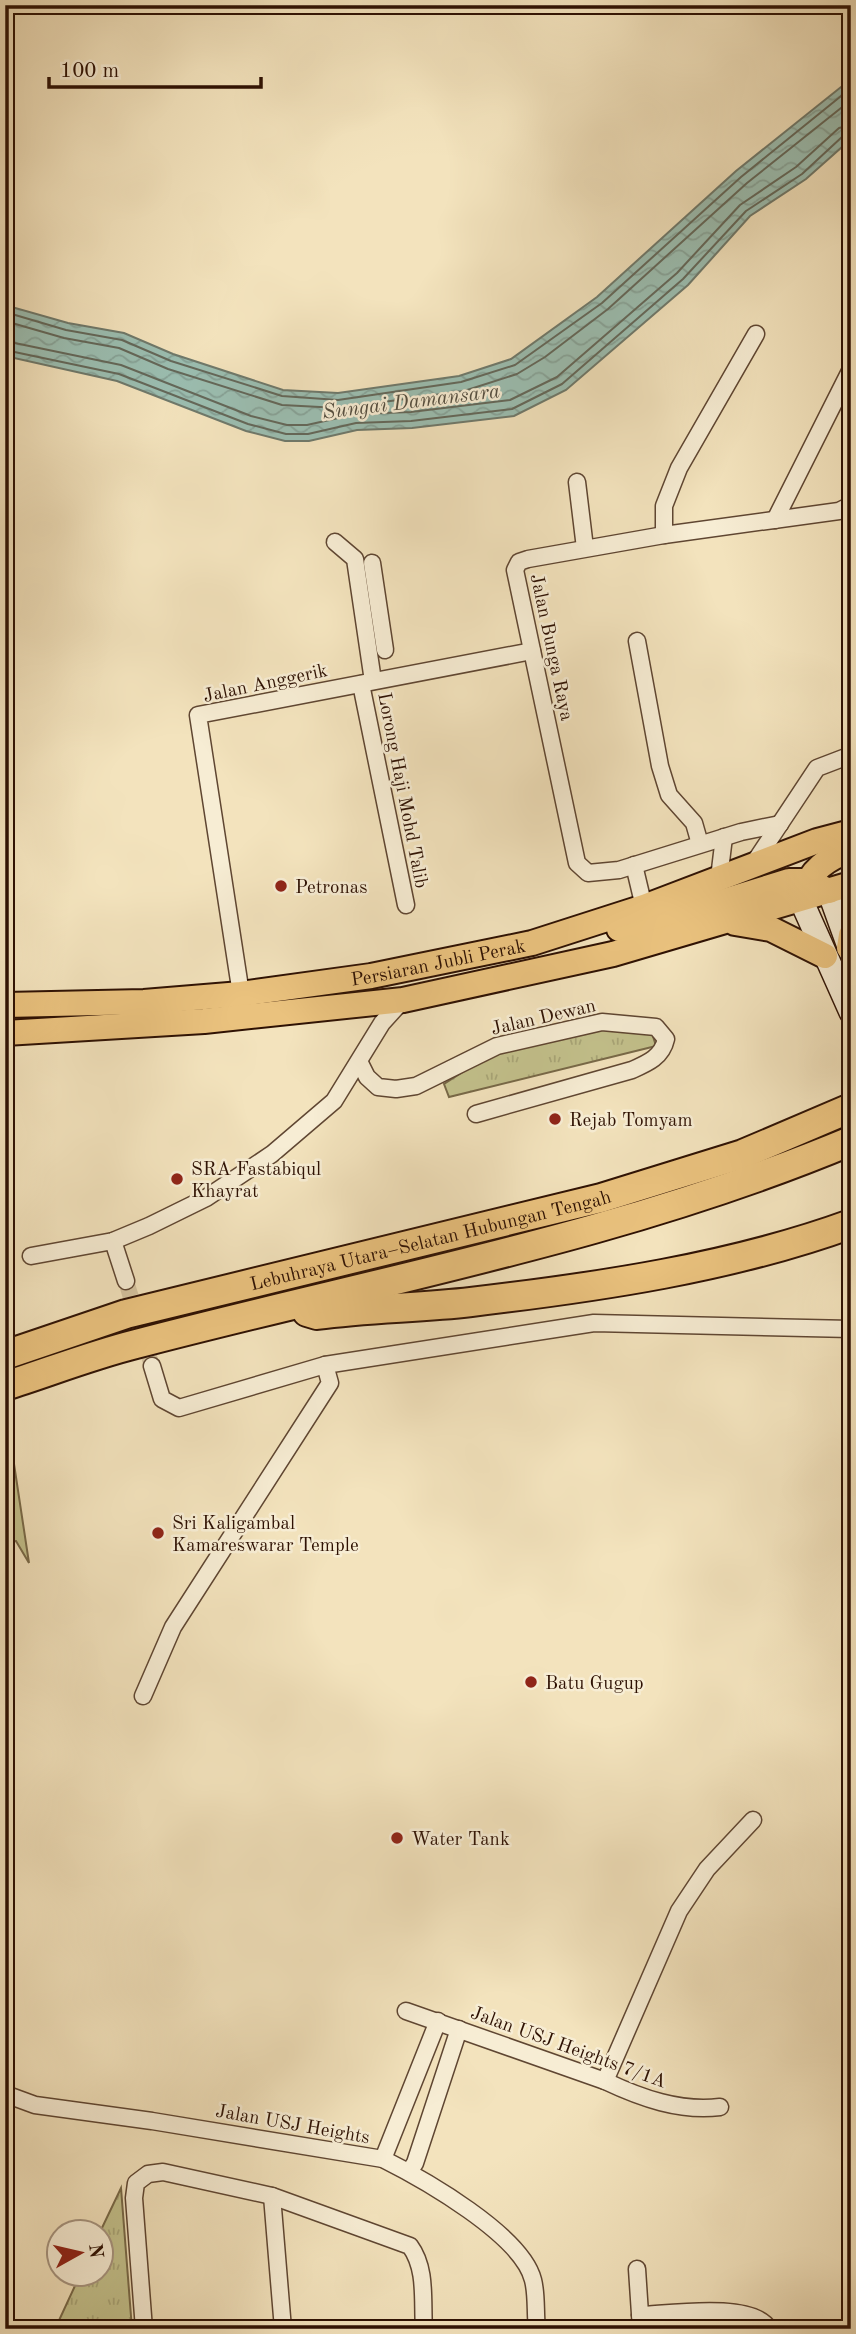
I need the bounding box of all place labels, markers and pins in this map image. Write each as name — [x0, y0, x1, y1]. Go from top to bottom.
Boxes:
marker: Petronas — [273, 878, 289, 894]
place label: Petronas — [295, 879, 367, 898]
marker: Rejab Tomyam — [547, 1111, 563, 1127]
place label: Rejab Tomyam — [569, 1112, 693, 1131]
place label: SRA Fastabiqul Khayrat — [191, 1161, 321, 1202]
marker: SRA Fastabiqul Khayrat — [169, 1171, 185, 1187]
place label: Sri Kaligambal Kamareswarar Temple — [172, 1515, 359, 1556]
marker: Sri Kaligambal Kamareswarar Temple — [150, 1525, 166, 1541]
marker: Batu Gugup — [523, 1674, 539, 1690]
place label: Batu Gugup — [545, 1675, 644, 1694]
marker: Water Tank — [389, 1830, 405, 1846]
place label: Water Tank — [411, 1831, 510, 1850]

